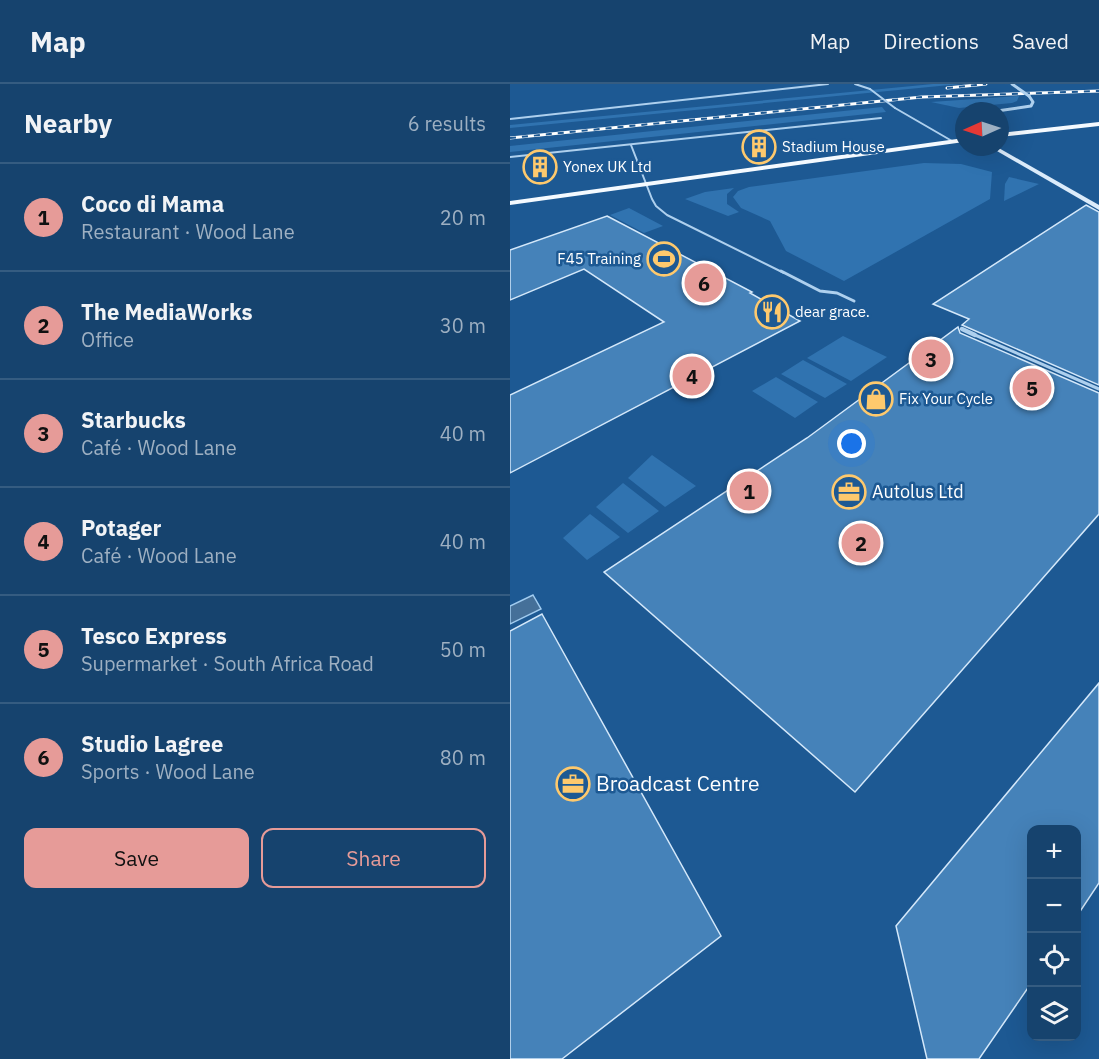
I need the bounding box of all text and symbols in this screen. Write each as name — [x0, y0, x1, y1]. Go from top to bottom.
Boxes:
text: Map — [30, 23, 86, 60]
text: Map — [810, 27, 850, 55]
text: Directions — [883, 27, 979, 55]
text: Saved — [1012, 27, 1069, 55]
north arrow — [955, 102, 1009, 156]
text: Nearby — [24, 106, 112, 140]
text: 6 results — [408, 110, 486, 137]
building icon: Stadium House — [741, 129, 777, 165]
place label: Stadium House — [782, 137, 885, 156]
building icon: Yonex UK Ltd — [522, 149, 558, 185]
place label: Yonex UK Ltd — [563, 157, 652, 176]
text: Coco di Mama — [81, 189, 224, 218]
text: 1 — [38, 204, 50, 231]
text: 20 m — [440, 204, 486, 231]
text: Restaurant · Wood Lane — [81, 218, 295, 245]
sports icon: F45 Training — [646, 241, 682, 277]
place label: F45 Training — [557, 249, 641, 268]
pin: 6 — [684, 260, 724, 306]
restaurant icon: dear grace. — [754, 294, 790, 330]
text: The MediaWorks — [81, 297, 253, 326]
place label: dear grace. — [795, 302, 870, 321]
text: 2 — [38, 312, 50, 339]
text: 30 m — [440, 312, 486, 339]
text: Office — [81, 326, 134, 353]
pin: 3 — [912, 336, 950, 382]
pin: 4 — [672, 354, 711, 398]
pin: 5 — [1012, 366, 1052, 410]
shop icon: Fix Your Cycle — [858, 381, 894, 417]
place label: Fix Your Cycle — [899, 389, 993, 408]
text: Starbucks — [81, 405, 186, 434]
text: 3 — [38, 420, 50, 447]
text: 40 m — [440, 420, 486, 447]
your location — [837, 429, 866, 458]
text: Café · Wood Lane — [81, 434, 237, 461]
pin: 1 — [730, 468, 768, 514]
office icon: Autolus Ltd — [831, 474, 867, 510]
place label: Autolus Ltd — [872, 480, 964, 503]
text: Potager — [81, 513, 161, 542]
pin: 2 — [842, 520, 880, 566]
text: 4 — [38, 528, 50, 555]
text: 40 m — [440, 528, 486, 555]
text: Café · Wood Lane — [81, 542, 237, 569]
text: Tesco Express — [81, 621, 227, 650]
text: 5 — [38, 636, 50, 663]
text: 50 m — [440, 636, 486, 663]
text: Supermarket · South Africa Road — [81, 650, 374, 677]
text: Studio Lagree — [81, 729, 223, 758]
text: 6 — [38, 744, 50, 771]
text: 80 m — [440, 744, 486, 771]
text: Sports · Wood Lane — [81, 758, 255, 785]
office icon: Broadcast Centre — [555, 766, 591, 802]
place label: Broadcast Centre — [596, 769, 760, 797]
map controls — [1027, 825, 1081, 1041]
button: + — [1027, 825, 1081, 879]
button: Save — [24, 828, 249, 888]
button: Share — [261, 828, 486, 888]
button: − — [1027, 879, 1081, 933]
button: locate — [1027, 933, 1081, 987]
button: layers — [1027, 987, 1081, 1041]

